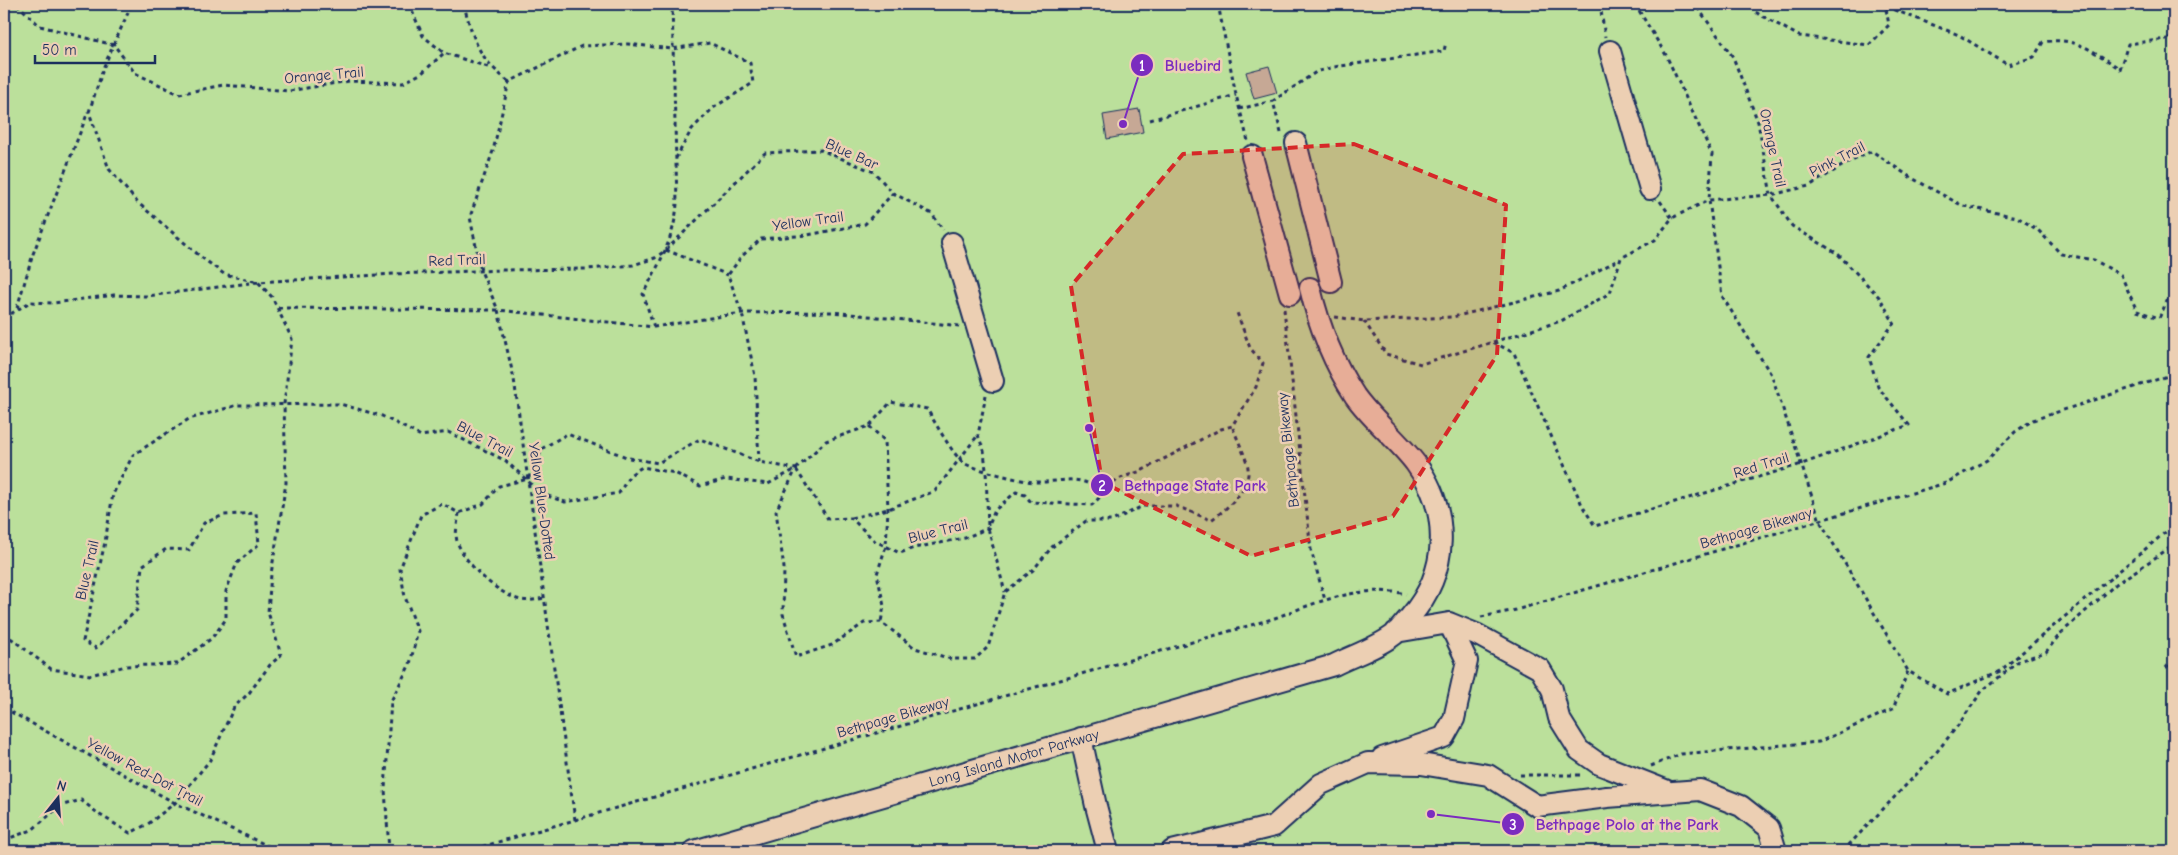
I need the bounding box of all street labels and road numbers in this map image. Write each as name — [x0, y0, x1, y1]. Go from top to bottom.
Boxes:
street label: Orange Trail — [283, 63, 365, 87]
street label: Orange Trail — [1756, 107, 1790, 189]
street label: Blue Bar — [823, 134, 881, 174]
street label: Pink Trail — [1806, 137, 1868, 181]
street label: Yellow Trail — [771, 207, 845, 235]
street label: Red Trail — [428, 250, 486, 270]
street label: Bethpage Bikeway — [1273, 391, 1303, 508]
street label: Blue Trail — [454, 417, 516, 461]
street label: Yellow Blue-Dotted — [525, 441, 559, 561]
street label: Red Trail — [1731, 448, 1791, 482]
street label: Bethpage Bikeway — [1698, 503, 1814, 553]
street label: Blue Trail — [906, 515, 970, 547]
street label: Blue Trail — [71, 538, 103, 602]
street label: Bethpage Bikeway — [835, 692, 951, 742]
street label: Long Island Motor Parkway — [927, 725, 1101, 791]
street label: Yellow Red-Dot Trail — [84, 734, 206, 810]

